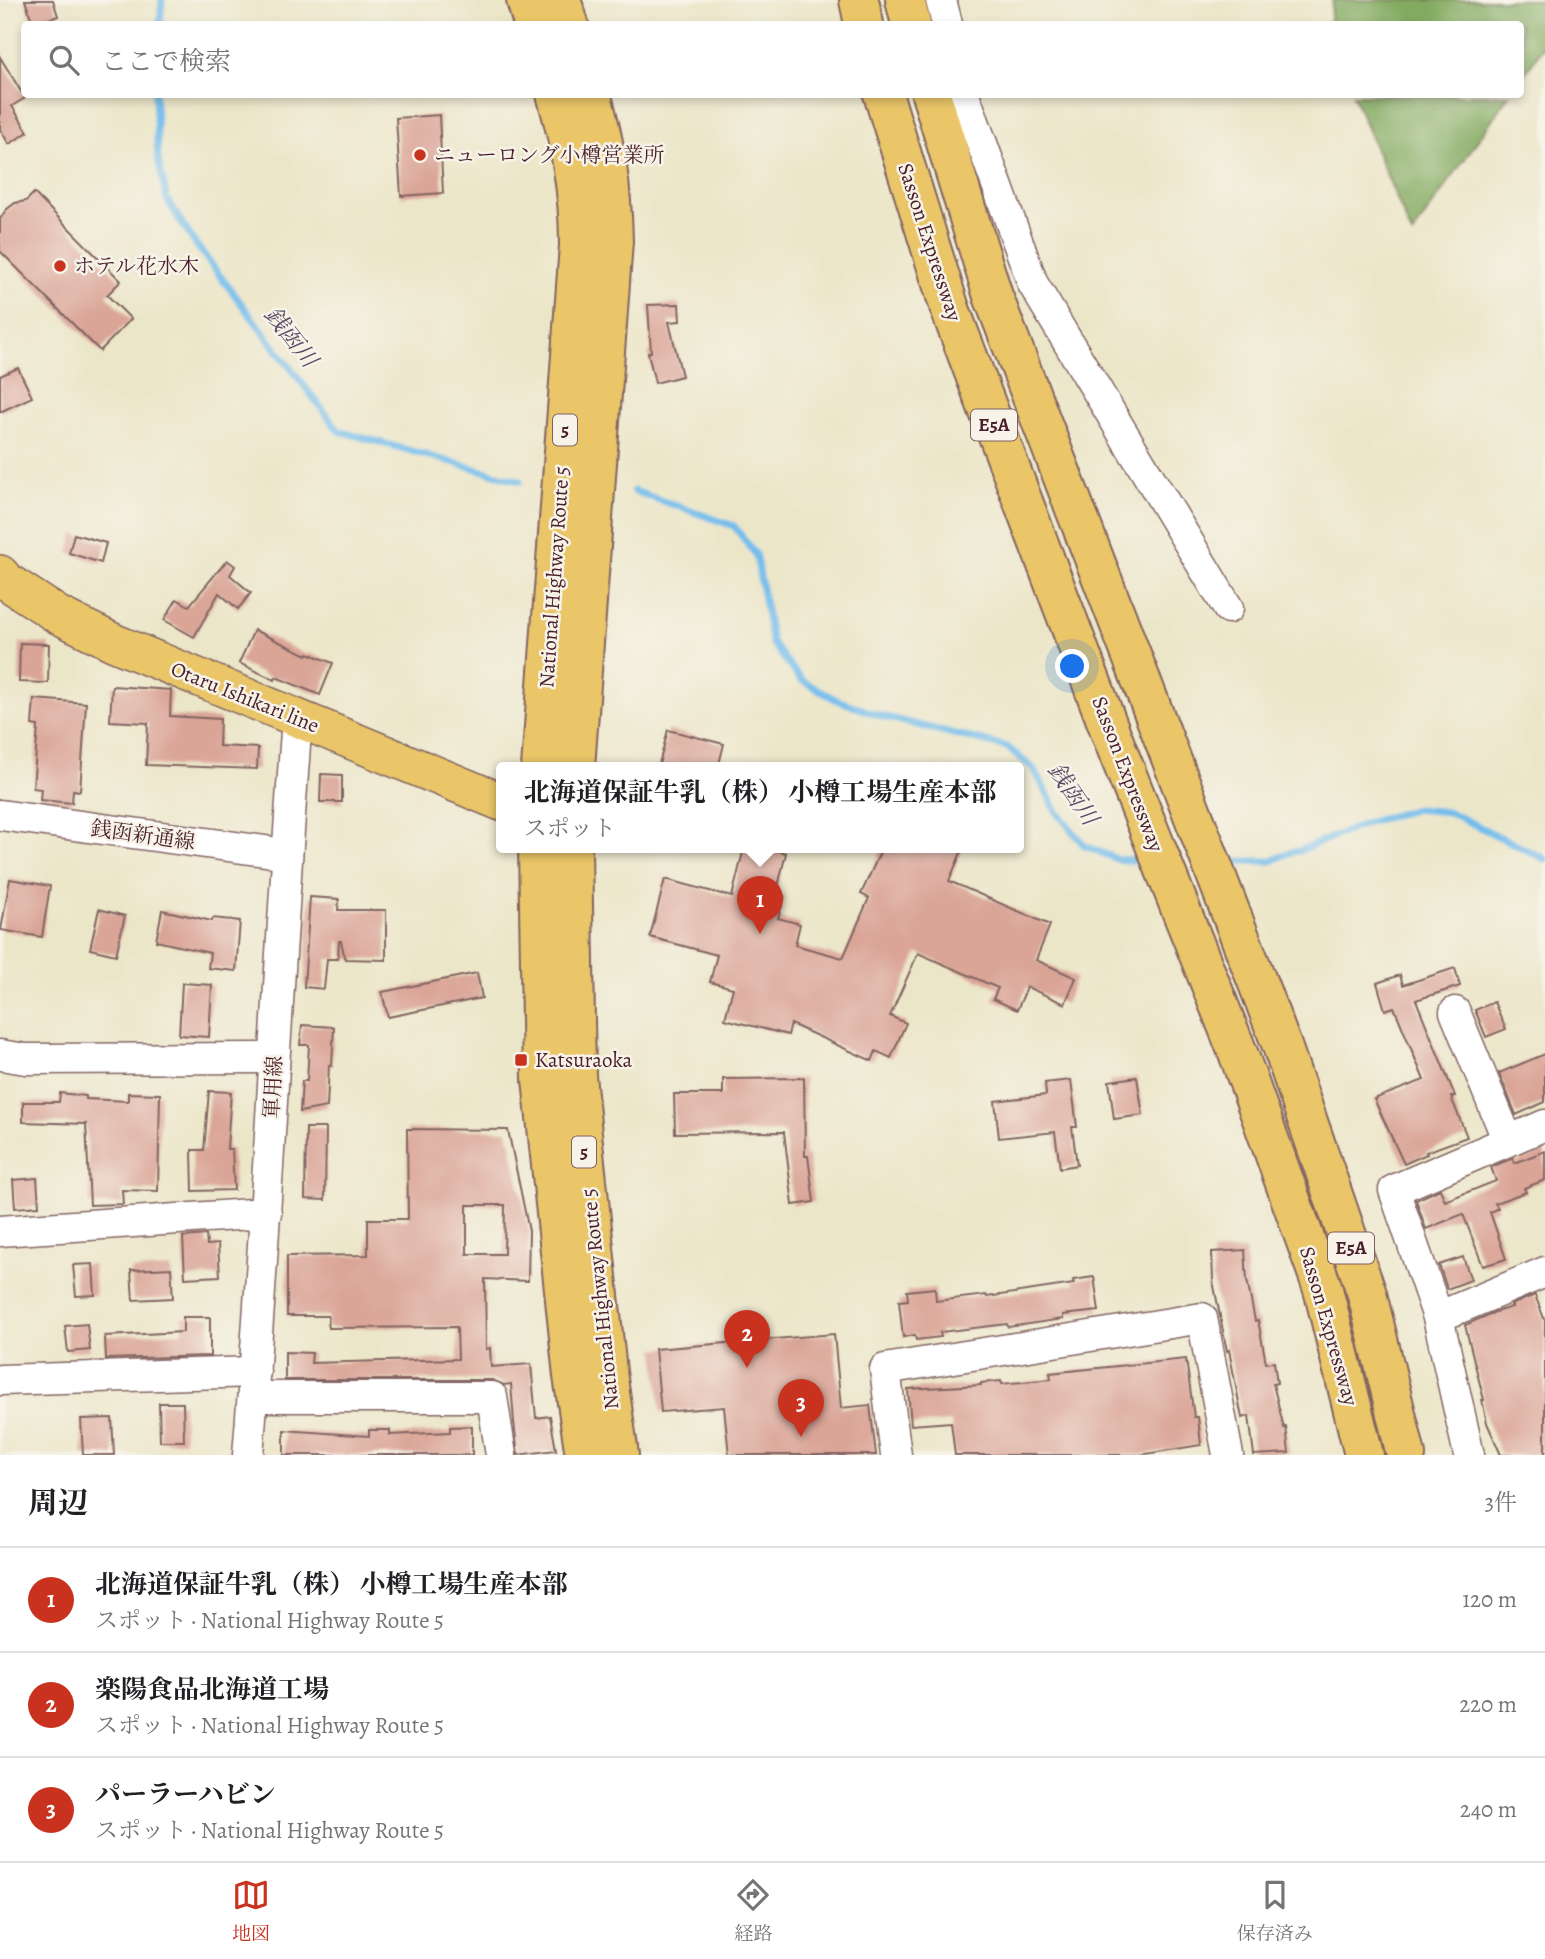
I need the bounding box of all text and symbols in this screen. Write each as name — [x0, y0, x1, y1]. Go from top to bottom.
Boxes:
search box — [21, 21, 1524, 98]
icon: search — [45, 41, 83, 79]
text: ここで検索 — [101, 44, 231, 79]
place label: ニューロング小樽営業所 — [434, 141, 665, 169]
marker: ニューロング小樽営業所 — [412, 147, 428, 163]
street label: Sasson Expressway — [891, 160, 969, 325]
place label: ホテル花水木 — [74, 252, 199, 280]
marker: ホテル花水木 — [52, 258, 68, 274]
water label: 銭函川 — [258, 300, 326, 376]
road number: E5A — [971, 410, 1017, 440]
road number: 5 — [553, 414, 577, 446]
street label: National Highway Route 5 — [532, 465, 576, 689]
your location — [1055, 649, 1089, 683]
street label: Otaru Ishikari line — [167, 655, 323, 739]
street label: Sasson Expressway — [1085, 692, 1171, 856]
water label: 銭函川 — [1041, 757, 1107, 834]
popup — [496, 762, 1024, 853]
text: 北海道保証牛乳（株） 小樽工場生産本部 — [524, 775, 996, 810]
text: スポット — [524, 813, 616, 844]
street label: 銭函新通線 — [89, 814, 197, 856]
pin: 1 — [737, 876, 783, 934]
place label: Katsuraoka — [535, 1046, 633, 1074]
marker: Katsuraoka — [513, 1052, 529, 1068]
street label: 軍用線 — [257, 1055, 289, 1119]
road number: 5 — [572, 1136, 596, 1168]
street label: National Highway Route 5 — [574, 1187, 626, 1411]
road number: E5A — [1328, 1232, 1374, 1264]
street label: Sasson Expressway — [1293, 1243, 1365, 1409]
pin: 2 — [724, 1310, 770, 1368]
pin: 3 — [778, 1379, 824, 1437]
text: 周辺 — [28, 1483, 88, 1523]
text: 3件 — [1484, 1487, 1517, 1518]
text: 北海道保証牛乳（株） 小樽工場生産本部 — [95, 1567, 568, 1602]
text: 1 — [47, 1584, 55, 1615]
text: 120 m — [1462, 1584, 1517, 1615]
text: スポット · National Highway Route 5 — [95, 1605, 444, 1636]
text: 楽陽食品北海道工場 — [95, 1672, 329, 1707]
text: 2 — [45, 1689, 57, 1720]
text: 220 m — [1459, 1689, 1517, 1720]
text: スポット · National Highway Route 5 — [95, 1710, 444, 1741]
text: パーラーハビン — [95, 1777, 276, 1812]
text: 3 — [46, 1794, 56, 1825]
text: 240 m — [1460, 1794, 1517, 1825]
text: スポット · National Highway Route 5 — [95, 1815, 444, 1846]
tab: 地図 — [232, 1876, 270, 1947]
tab: 経路 — [734, 1876, 773, 1947]
tab: 保存済み — [1237, 1876, 1313, 1947]

